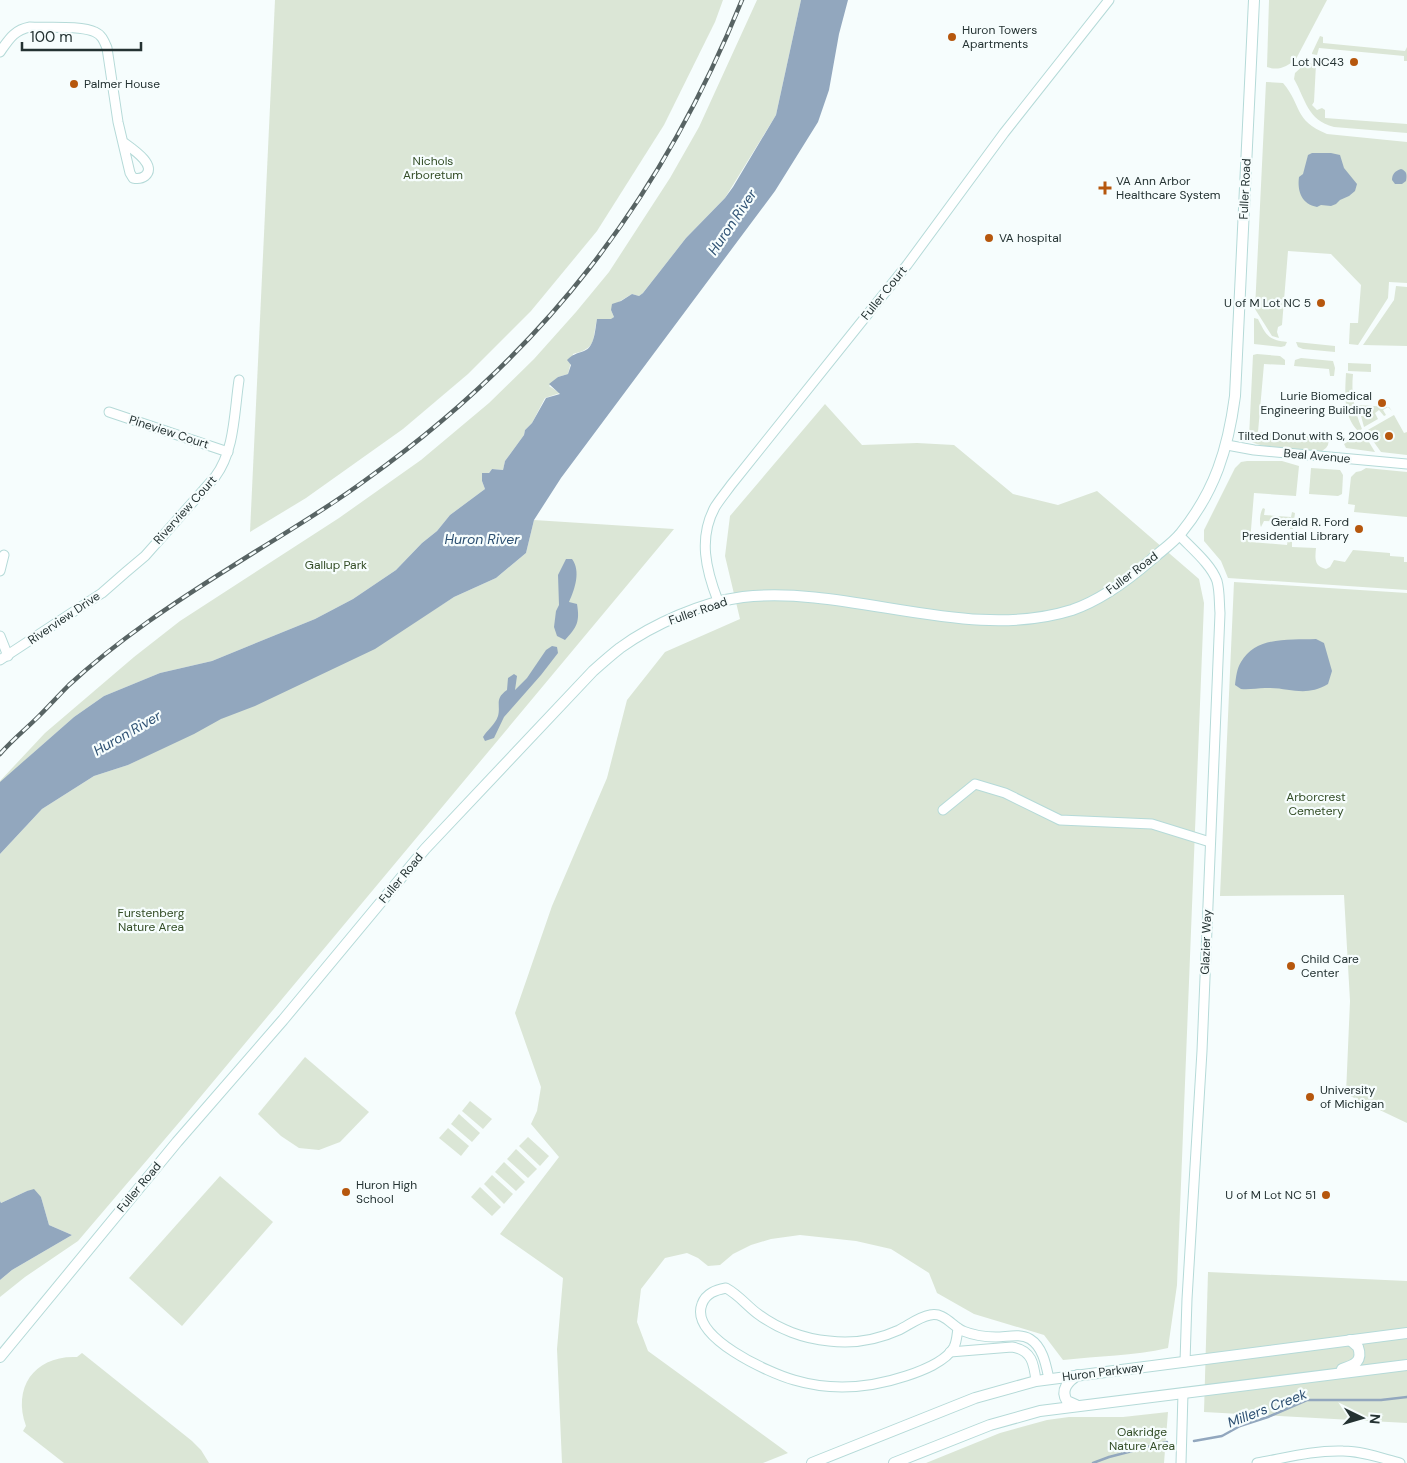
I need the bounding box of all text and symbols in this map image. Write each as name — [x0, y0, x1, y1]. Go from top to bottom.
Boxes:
scale bar — [22, 20, 141, 52]
place label: Huron Towers Apartments — [962, 22, 1037, 52]
text: 100 m — [30, 27, 73, 47]
marker: Huron Towers Apartments — [946, 31, 958, 43]
place label: Lot NC43 — [1292, 54, 1344, 70]
marker: Lot NC43 — [1348, 56, 1360, 68]
place label: Palmer House — [84, 76, 160, 92]
marker: Palmer House — [68, 78, 80, 90]
park label: Nichols Arboretum — [403, 153, 463, 183]
street label: Fuller Road — [1235, 158, 1255, 220]
place label: VA Ann Arbor Healthcare System — [1116, 173, 1221, 203]
marker: VA Ann Arbor Healthcare System — [1098, 181, 1112, 195]
water label: Huron River — [704, 185, 761, 258]
place label: VA hospital — [999, 230, 1061, 246]
marker: VA hospital — [983, 232, 995, 244]
street label: Fuller Court — [857, 263, 911, 323]
place label: U of M Lot NC 5 — [1224, 295, 1311, 311]
marker: U of M Lot NC 5 — [1315, 297, 1327, 309]
place label: Lurie Biomedical Engineering Building — [1260, 388, 1372, 418]
marker: Lurie Biomedical Engineering Building — [1376, 397, 1388, 409]
street label: Pineview Court — [127, 412, 211, 453]
place label: Tilted Donut with S, 2006 — [1238, 428, 1379, 444]
marker: Tilted Donut with S, 2006 — [1383, 430, 1395, 442]
street label: Beal Avenue — [1283, 445, 1351, 467]
street label: Riverview Court — [150, 472, 220, 548]
place label: Gerald R. Ford Presidential Library — [1242, 514, 1349, 544]
marker: Gerald R. Ford Presidential Library — [1353, 523, 1365, 535]
water label: Huron River — [444, 530, 520, 548]
street label: Fuller Road — [1103, 548, 1161, 598]
park label: Gallup Park — [305, 557, 367, 573]
street label: Riverview Drive — [25, 588, 103, 648]
street label: Fuller Road — [667, 593, 729, 629]
water label: Huron River — [90, 706, 165, 760]
park label: Arborcrest Cemetery — [1286, 789, 1346, 819]
street label: Fuller Road — [375, 849, 427, 907]
park label: Furstenberg Nature Area — [117, 905, 185, 935]
street label: Glazier Way — [1197, 909, 1215, 975]
place label: Child Care Center — [1301, 951, 1359, 981]
marker: Child Care Center — [1285, 960, 1297, 972]
place label: University of Michigan — [1320, 1082, 1384, 1112]
marker: University of Michigan — [1304, 1091, 1316, 1103]
street label: Fuller Road — [113, 1158, 165, 1216]
place label: Huron High School — [356, 1177, 417, 1207]
marker: Huron High School — [340, 1186, 352, 1198]
place label: U of M Lot NC 51 — [1225, 1187, 1316, 1203]
marker: U of M Lot NC 51 — [1320, 1189, 1332, 1201]
street label: Huron Parkway — [1061, 1359, 1145, 1385]
water label: Millers Creek — [1225, 1384, 1310, 1431]
north arrow — [1337, 1393, 1387, 1443]
text: N — [1366, 1413, 1384, 1425]
park label: Oakridge Nature Area — [1109, 1424, 1175, 1454]

